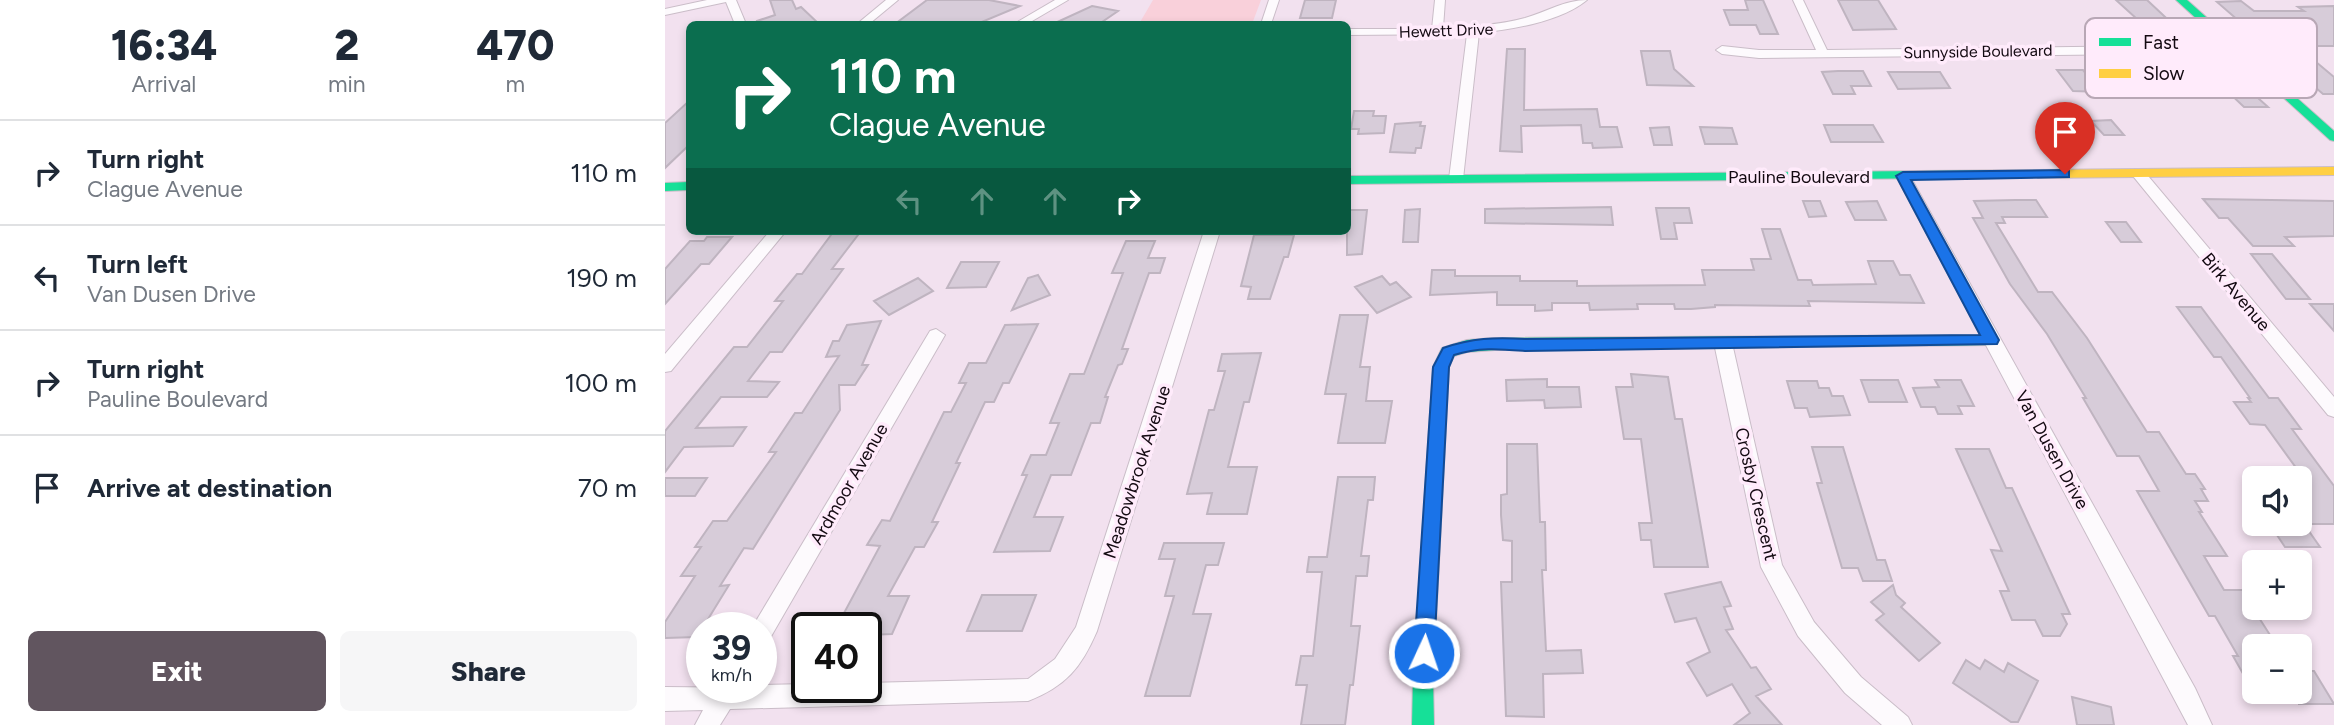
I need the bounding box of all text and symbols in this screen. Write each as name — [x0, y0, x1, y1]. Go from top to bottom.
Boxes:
legend — [2085, 18, 2317, 98]
street label: Hewett Drive — [1398, 19, 1494, 42]
text: 16:34 — [111, 20, 217, 71]
text: 2 — [334, 20, 359, 71]
text: 470 — [476, 20, 554, 71]
text: Fast — [2143, 31, 2179, 54]
street label: Sunnyside Boulevard — [1903, 41, 2053, 62]
text: 110 m — [829, 46, 957, 105]
icon: right — [714, 49, 805, 140]
text: Slow — [2143, 62, 2185, 85]
text: Arrival — [131, 70, 196, 98]
text: min — [328, 70, 366, 98]
text: m — [506, 70, 525, 98]
pin — [2035, 102, 2095, 174]
text: Clague Avenue — [829, 106, 1046, 144]
icon: arrive — [2046, 113, 2084, 151]
text: Turn right — [87, 143, 204, 175]
icon: right — [28, 154, 66, 192]
text: 110 m — [570, 157, 637, 189]
street label: Pauline Boulevard — [1728, 166, 1870, 188]
text: Clague Avenue — [87, 175, 243, 203]
icon: left — [890, 182, 928, 220]
icon: ahead — [963, 182, 1001, 220]
icon: ahead — [1036, 182, 1074, 220]
icon: right — [1109, 182, 1147, 220]
text: Turn left — [87, 248, 188, 280]
street label: Birk Avenue — [2197, 248, 2275, 336]
icon: left — [28, 259, 66, 297]
text: 190 m — [566, 262, 637, 294]
text: Van Dusen Drive — [87, 280, 256, 308]
text: Turn right — [87, 353, 204, 385]
icon: right — [28, 364, 66, 402]
text: 100 m — [564, 367, 637, 399]
street label: Meadowbrook Avenue — [1099, 383, 1175, 561]
text: Pauline Boulevard — [87, 385, 268, 413]
street label: Van Dusen Drive — [2010, 387, 2094, 513]
street label: Ardmoor Avenue — [805, 419, 893, 549]
street label: Crosby Crescent — [1730, 425, 1782, 563]
map controls — [2242, 466, 2312, 704]
button: sound — [2242, 466, 2312, 536]
icon: arrive — [28, 469, 66, 507]
text: Arrive at destination — [87, 472, 332, 504]
text: 70 m — [578, 472, 637, 504]
button: + — [2242, 550, 2312, 620]
speed limit sign: 40 — [791, 612, 882, 703]
position arrow — [1387, 616, 1461, 690]
text: 39 — [712, 627, 751, 669]
button: Exit — [28, 631, 326, 711]
button: Share — [340, 631, 637, 711]
button: − — [2242, 634, 2312, 704]
text: km/h — [711, 664, 752, 686]

